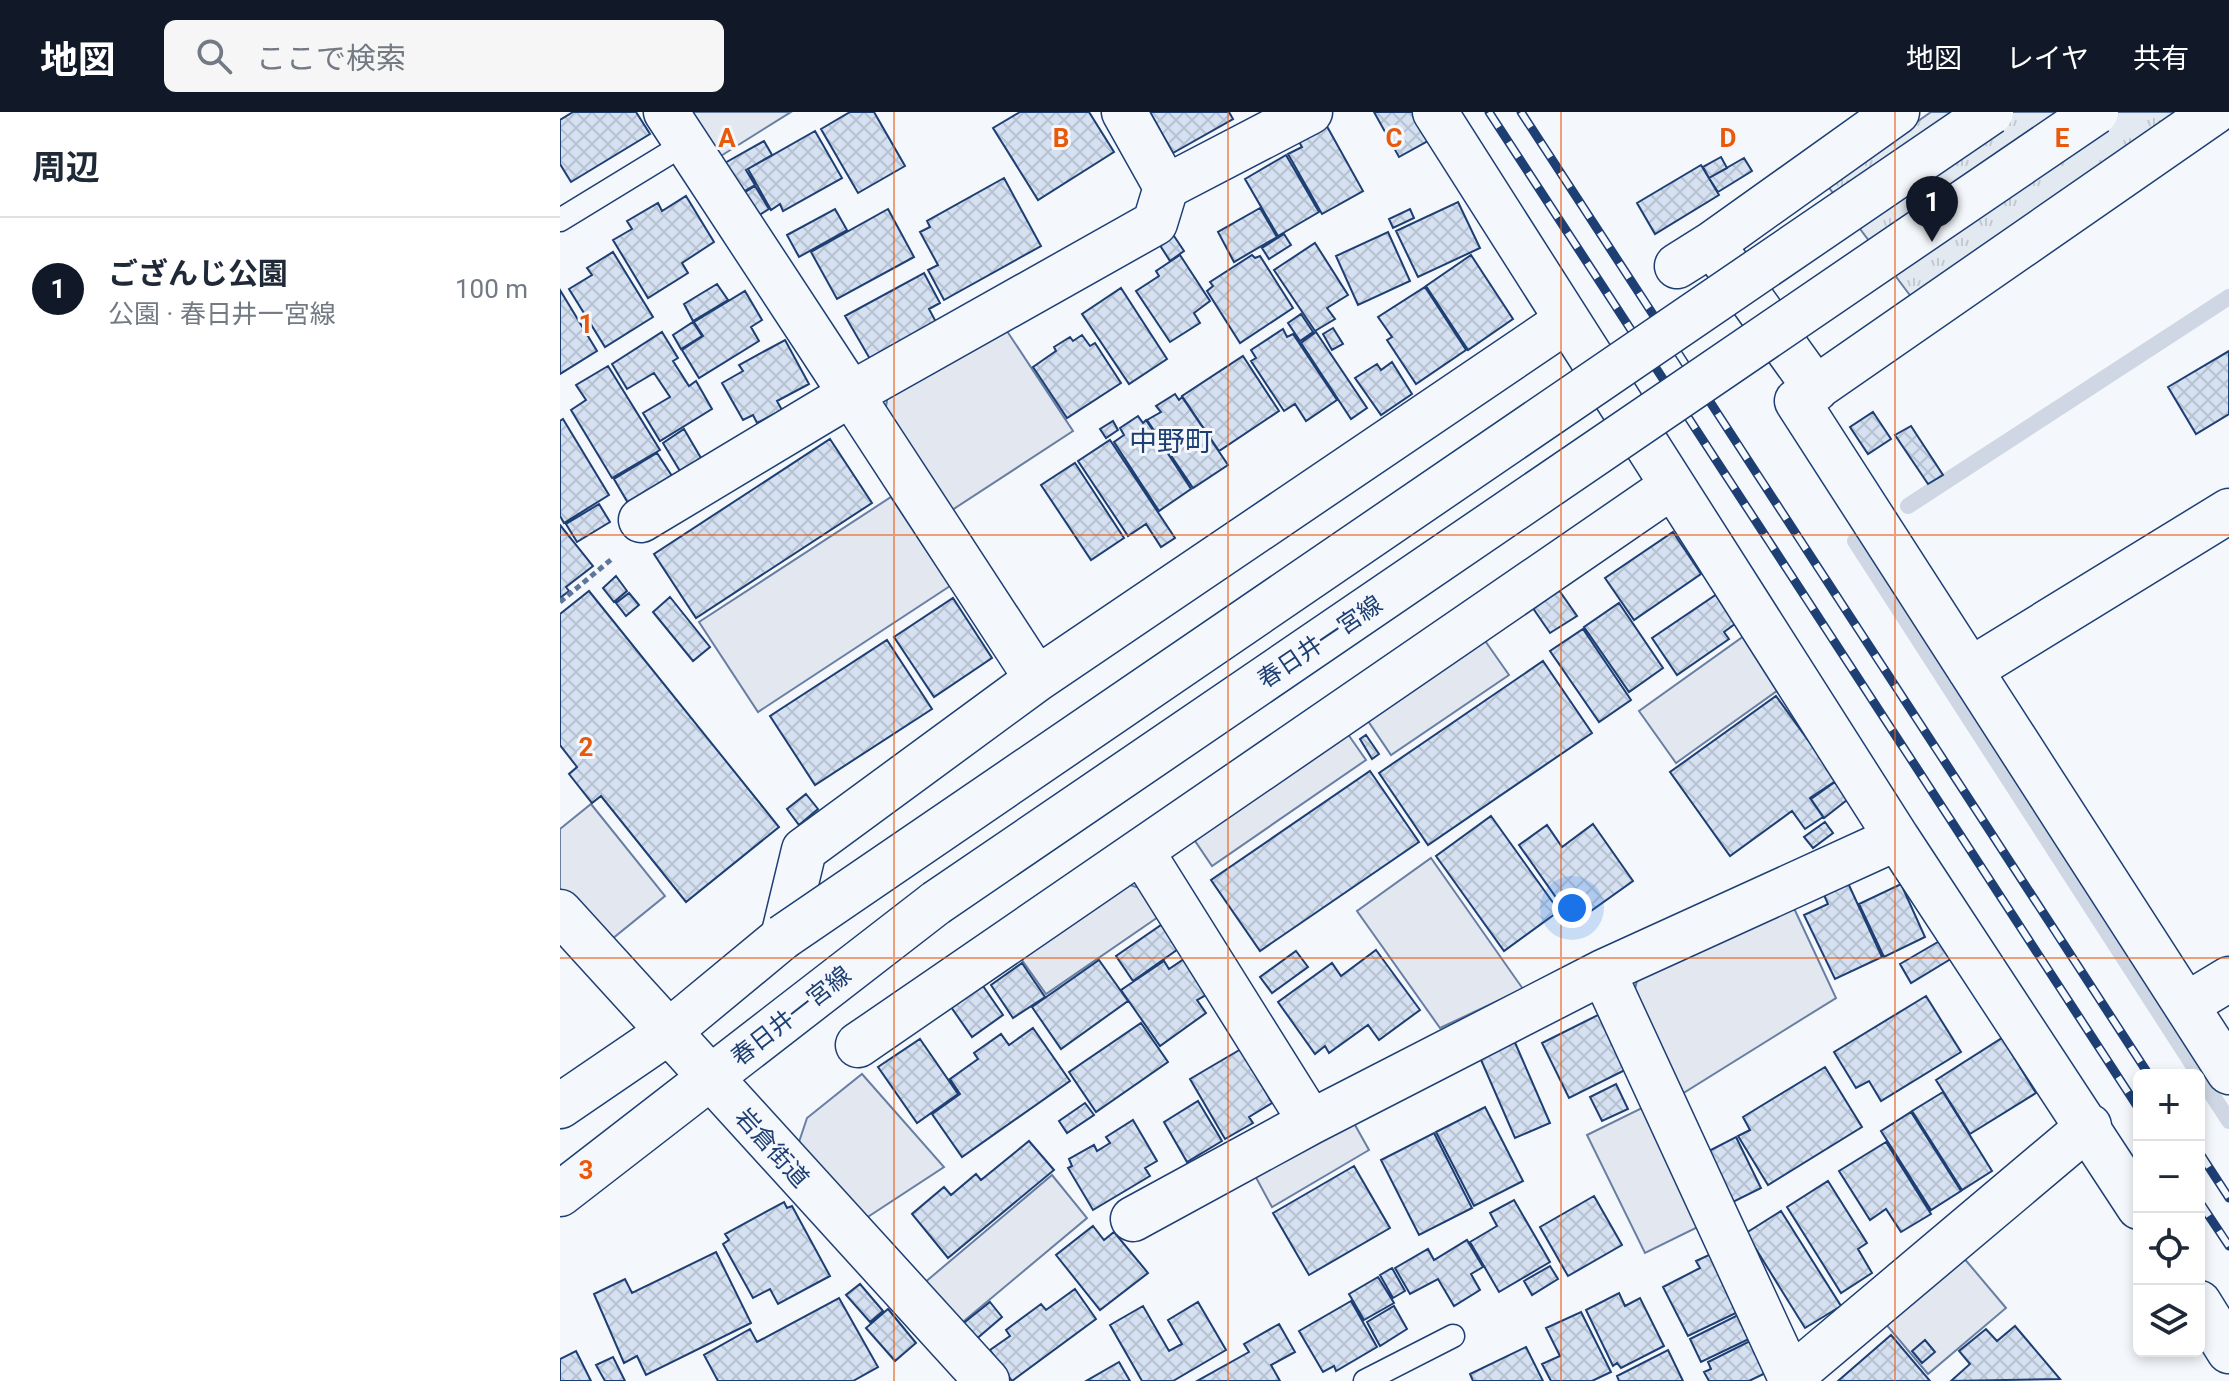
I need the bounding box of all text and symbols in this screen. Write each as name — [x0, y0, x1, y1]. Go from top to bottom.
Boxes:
search box — [164, 20, 724, 92]
icon: search — [192, 34, 236, 78]
text: 地図 — [40, 38, 116, 82]
text: ここで検索 — [256, 41, 406, 76]
text: 地図 — [1906, 42, 1962, 75]
text: レイヤ — [2006, 42, 2089, 75]
text: 共有 — [2133, 42, 2189, 75]
text: A — [718, 123, 736, 153]
text: B — [1053, 123, 1069, 153]
text: C — [1385, 123, 1403, 153]
text: D — [1720, 123, 1736, 153]
text: E — [2055, 123, 2070, 153]
text: 周辺 — [32, 147, 100, 187]
pin: 1 — [1906, 176, 1958, 242]
text: ござんじ公園 — [108, 256, 288, 291]
text: 1 — [51, 274, 65, 304]
text: 100 m — [455, 274, 528, 304]
text: 公園 · 春日井一宮線 — [108, 299, 336, 329]
text: 1 — [579, 309, 593, 339]
district label: 中野町 — [1129, 425, 1213, 458]
street label: 春日井一宮線 — [1252, 590, 1388, 694]
text: 2 — [579, 732, 593, 762]
your location — [1552, 888, 1592, 928]
street label: 春日井一宮線 — [726, 961, 856, 1071]
map controls — [2133, 1069, 2205, 1357]
button: + — [2133, 1069, 2205, 1141]
street label: 岩倉街道 — [729, 1103, 815, 1193]
button: − — [2133, 1141, 2205, 1213]
text: 3 — [579, 1155, 593, 1185]
button: locate — [2133, 1213, 2205, 1285]
button: layers — [2133, 1285, 2205, 1357]

